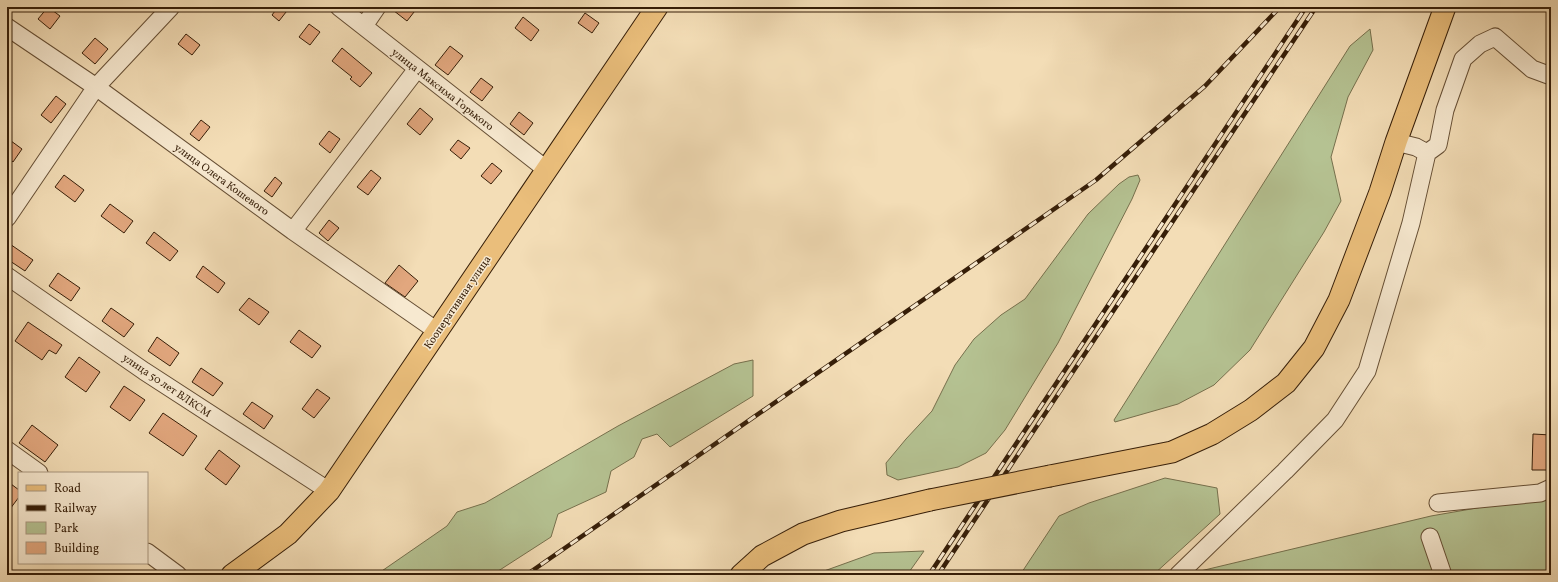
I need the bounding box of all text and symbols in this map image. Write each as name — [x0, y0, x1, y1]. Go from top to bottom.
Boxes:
street label: улица Максима Горького — [388, 45, 496, 135]
street label: улица Олега Кошевого — [171, 141, 272, 220]
street label: Кооперативная улица — [421, 253, 495, 353]
street label: улица 50 лет ВЛКСМ — [119, 351, 213, 422]
legend — [18, 472, 148, 564]
text: Road — [54, 481, 81, 497]
text: Railway — [54, 501, 97, 517]
text: Park — [54, 521, 79, 537]
text: Building — [54, 541, 99, 557]

